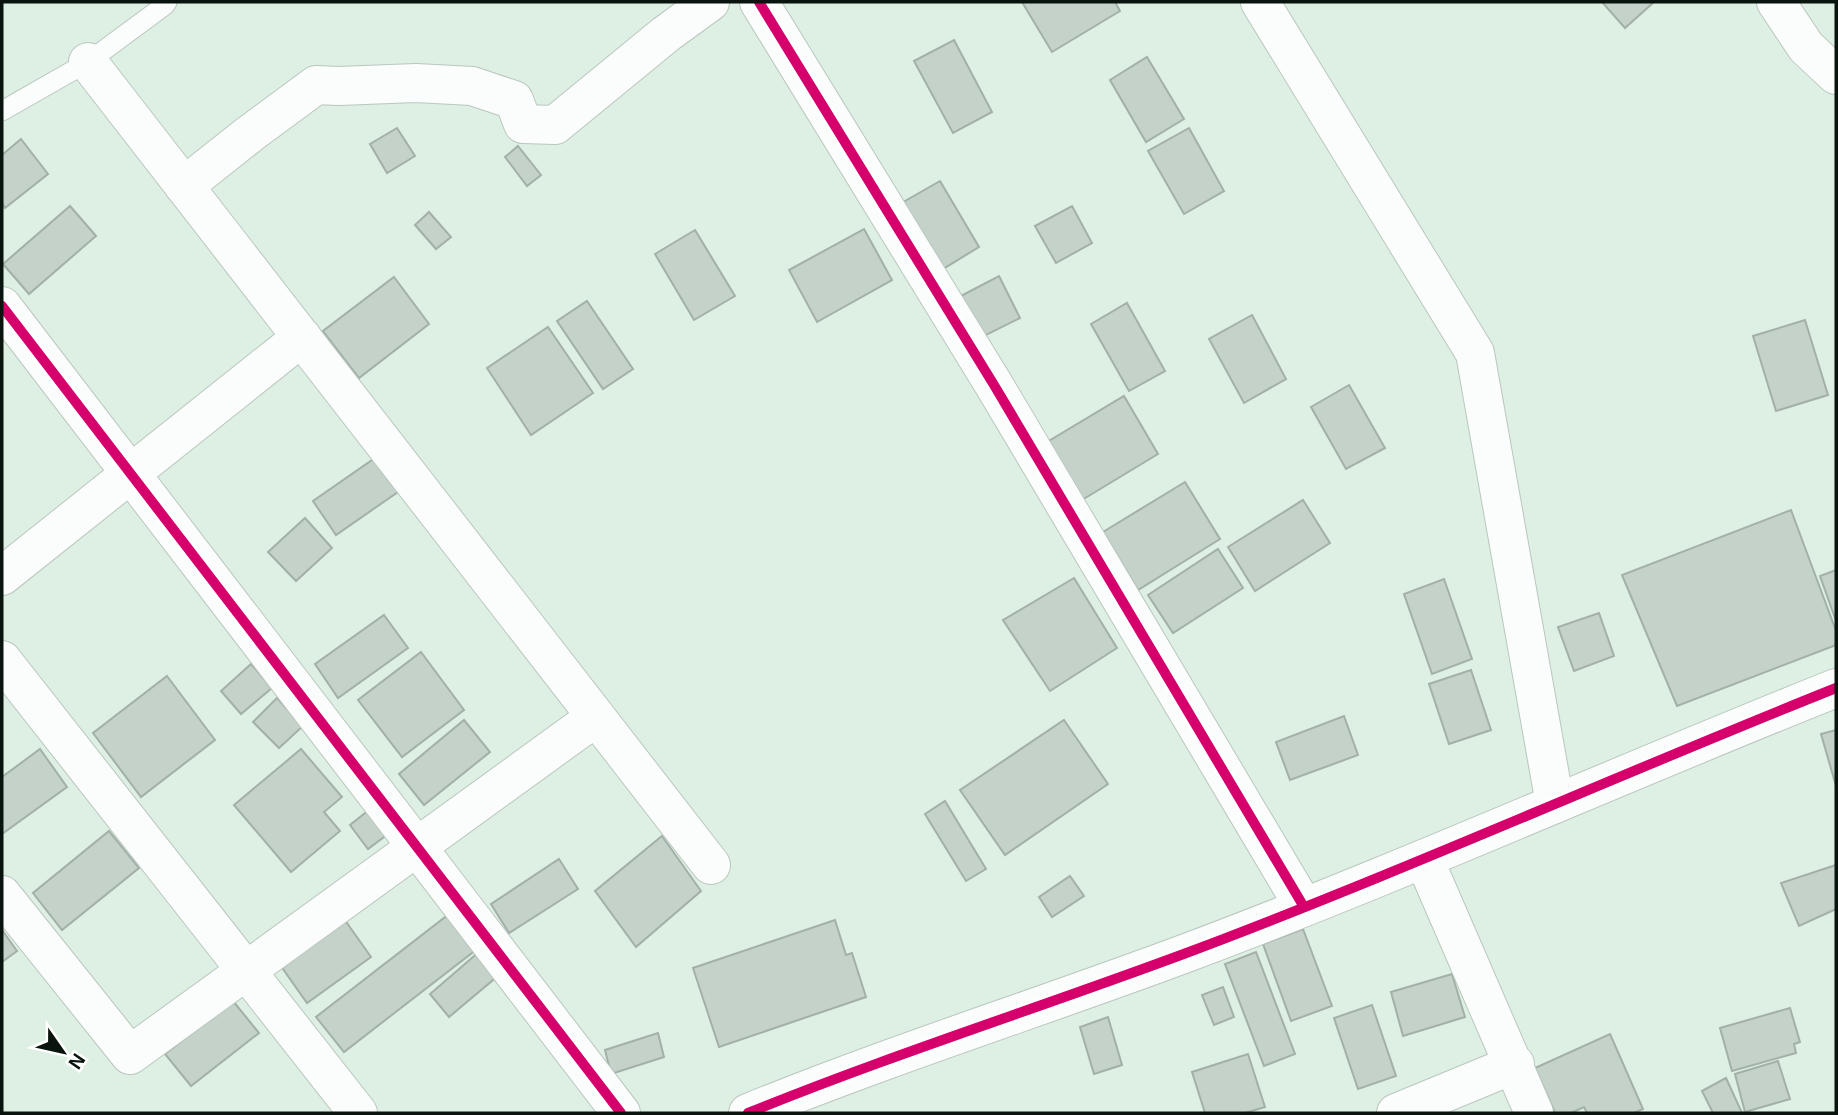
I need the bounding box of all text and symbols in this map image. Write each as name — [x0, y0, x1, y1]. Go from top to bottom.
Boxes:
north arrow — [28, 1017, 98, 1087]
text: N — [64, 1050, 89, 1073]

